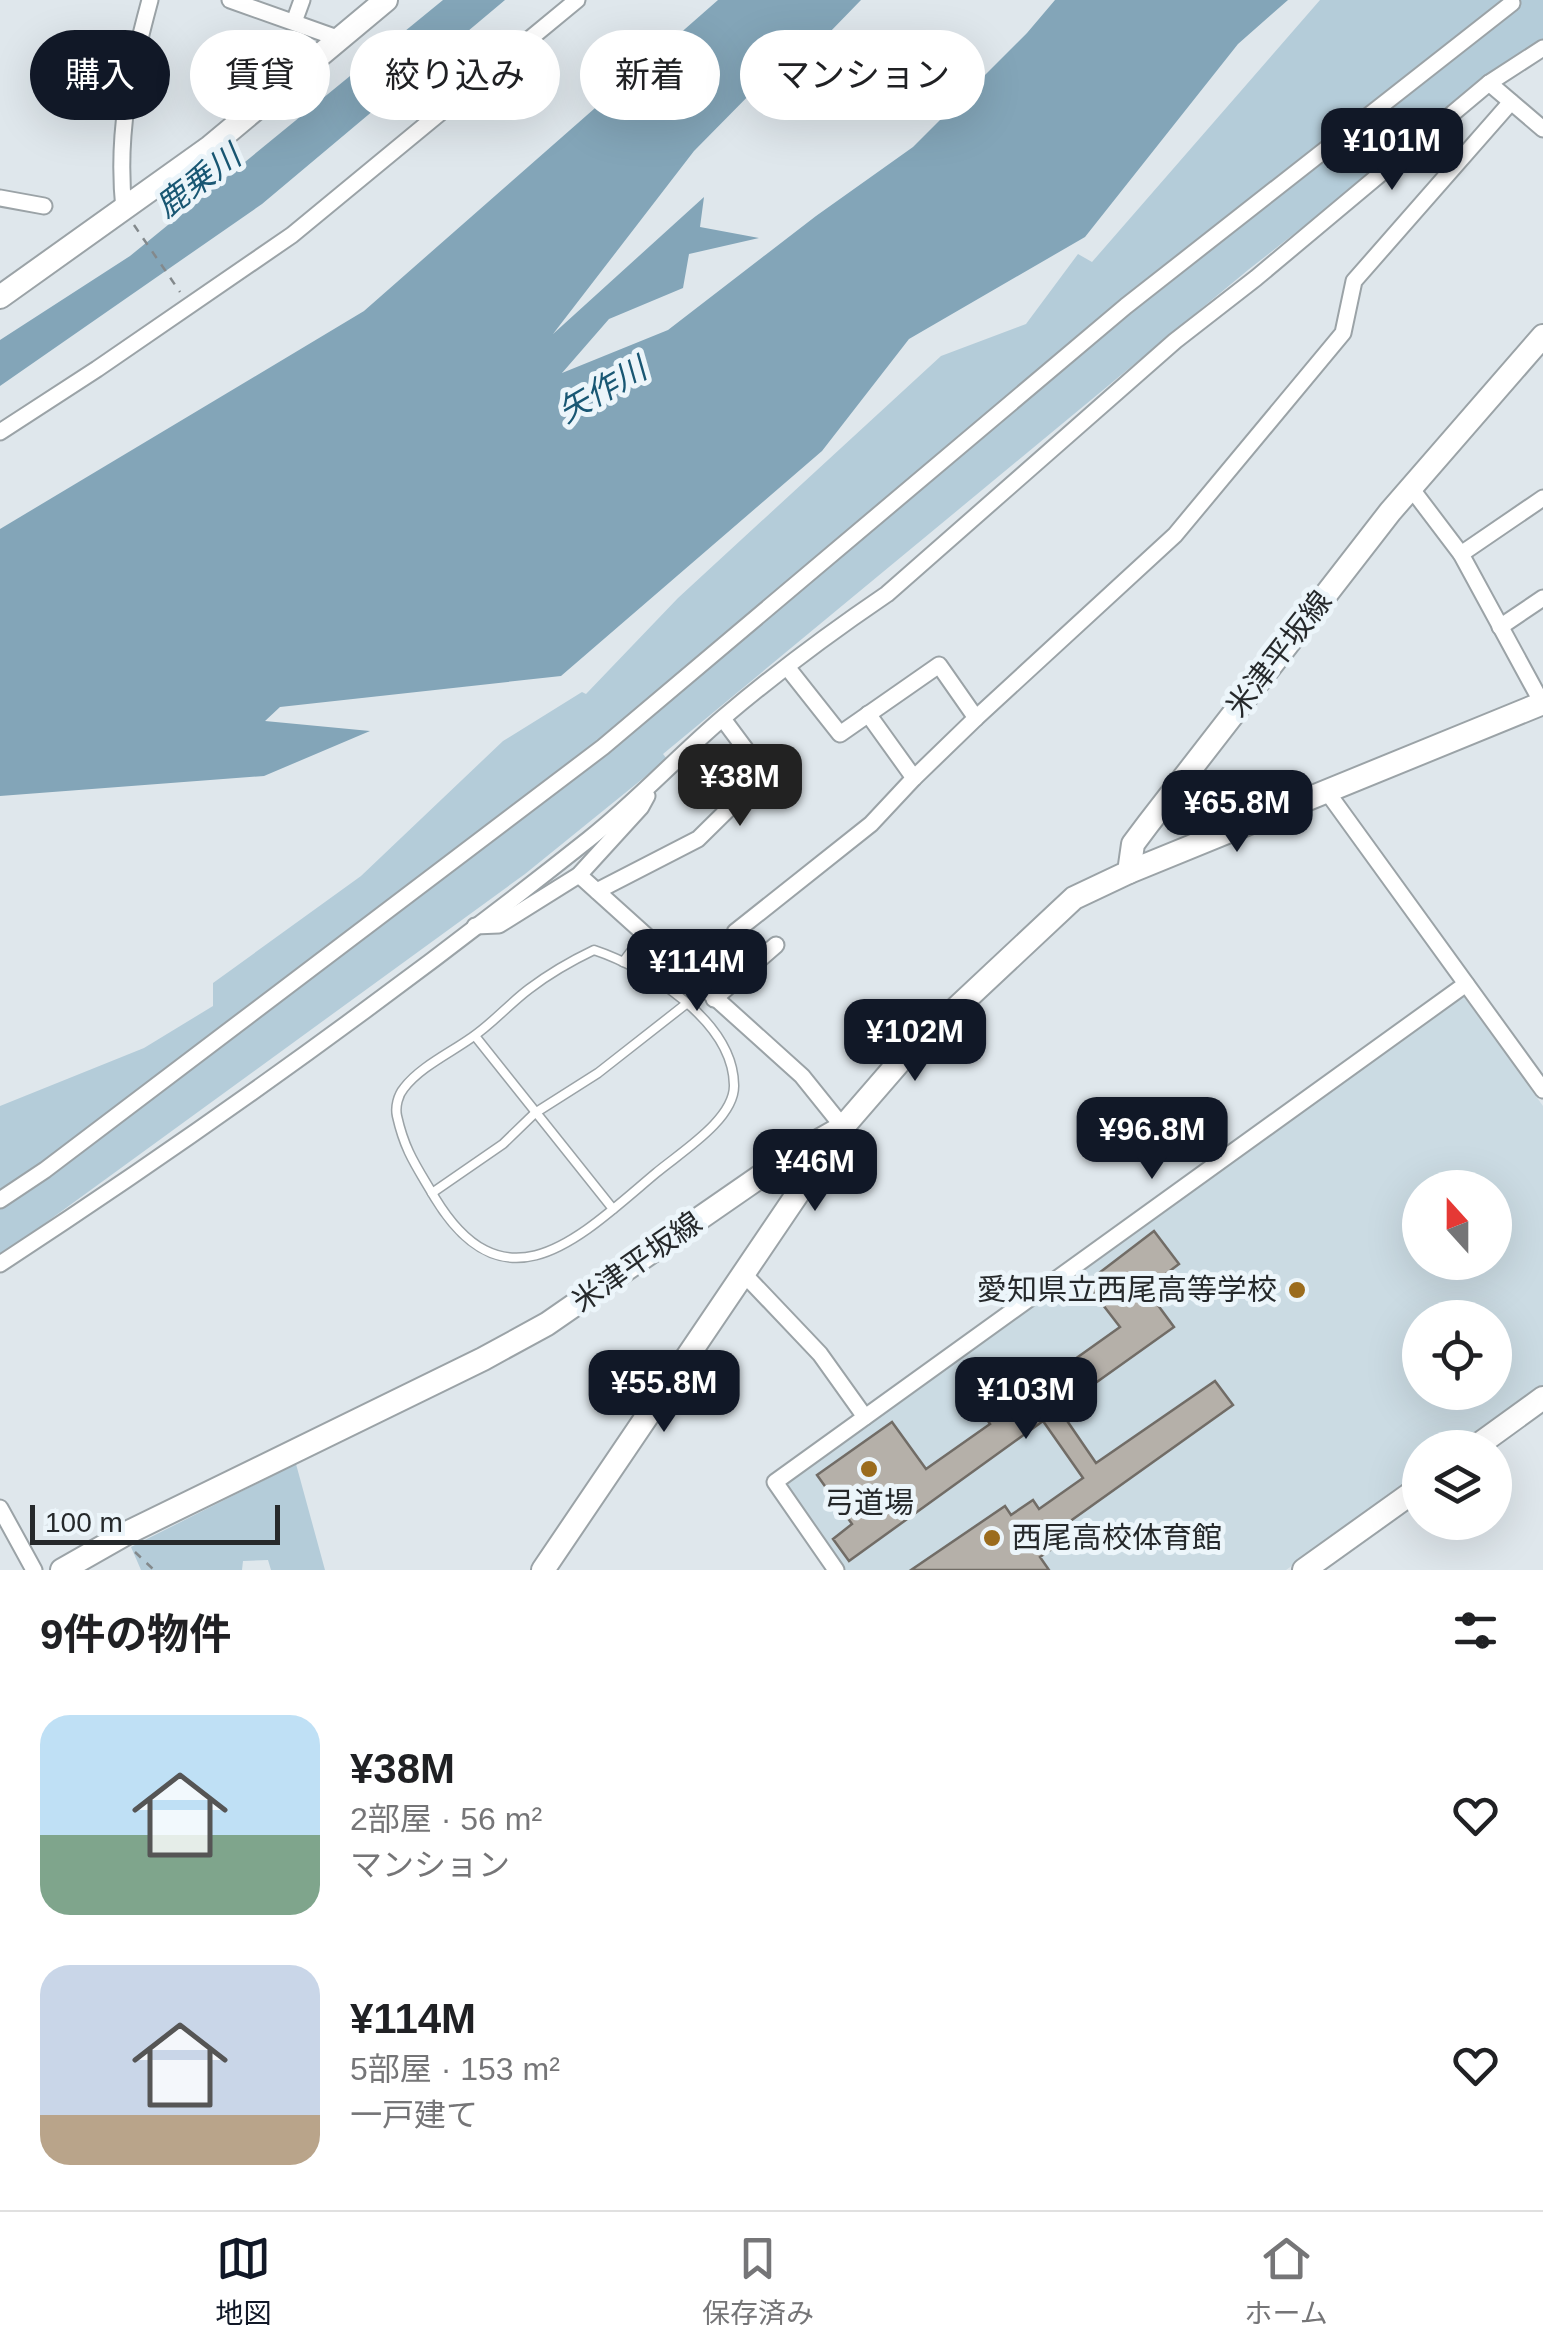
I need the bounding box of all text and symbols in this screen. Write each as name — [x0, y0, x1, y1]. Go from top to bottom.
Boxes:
chip: 購入 — [30, 30, 170, 120]
chip: 賃貸 — [190, 30, 330, 120]
chip: 絞り込み — [350, 30, 560, 120]
chip: 新着 — [580, 30, 720, 120]
chip: マンション — [740, 30, 985, 120]
pin: ¥101M — [1322, 108, 1462, 193]
text: ¥101M — [1343, 122, 1441, 158]
water label: 鹿乗川 — [149, 136, 250, 224]
water label: 矢作川 — [551, 349, 655, 430]
street label: 米津平坂線 — [1219, 584, 1338, 723]
pin: ¥38M — [681, 744, 799, 829]
text: ¥38M — [700, 758, 780, 794]
pin: ¥65.8M — [1156, 770, 1318, 855]
text: ¥65.8M — [1184, 784, 1290, 820]
pin: ¥114M — [627, 929, 767, 1014]
text: ¥114M — [649, 943, 745, 979]
pin: ¥102M — [845, 999, 985, 1084]
text: ¥102M — [866, 1013, 964, 1049]
pin: ¥96.8M — [1071, 1097, 1233, 1182]
text: ¥96.8M — [1099, 1111, 1205, 1147]
pin: ¥46M — [756, 1129, 874, 1214]
text: ¥46M — [775, 1143, 855, 1179]
north arrow — [1402, 1170, 1512, 1280]
map controls — [1402, 1170, 1512, 1540]
street label: 米津平坂線 — [566, 1205, 708, 1318]
place label: 愛知県立西尾高等学校 — [977, 1273, 1277, 1306]
marker: 愛知県立西尾高等学校 — [1286, 1279, 1308, 1301]
button: locate — [1402, 1300, 1512, 1410]
pin: ¥55.8M — [583, 1350, 745, 1435]
pin: ¥103M — [956, 1357, 1096, 1442]
text: ¥55.8M — [611, 1364, 717, 1400]
text: ¥103M — [977, 1371, 1075, 1407]
button: layers — [1402, 1430, 1512, 1540]
marker: 弓道場 — [858, 1458, 880, 1480]
place label: 弓道場 — [824, 1486, 914, 1519]
scale bar — [30, 1500, 280, 1544]
text: 100 m — [45, 1507, 123, 1538]
place label: 西尾高校体育館 — [1012, 1521, 1222, 1554]
marker: 西尾高校体育館 — [981, 1527, 1003, 1549]
icon: filters — [1448, 1603, 1503, 1658]
text: 9件の物件 — [40, 1611, 231, 1658]
text: ¥38M — [350, 1745, 455, 1792]
icon: home — [120, 1755, 240, 1875]
icon: heart — [1448, 1788, 1503, 1843]
text: 2部屋 · 56 m² — [350, 1801, 542, 1837]
text: マンション — [350, 1847, 510, 1883]
text: ¥114M — [350, 1995, 476, 2042]
icon: home — [120, 2005, 240, 2125]
icon: heart — [1448, 2038, 1503, 2093]
text: 5部屋 · 153 m² — [350, 2051, 560, 2087]
text: 一戸建て — [350, 2097, 478, 2133]
tab: 地図 — [215, 2231, 271, 2331]
tab: 保存済み — [702, 2231, 814, 2331]
tab: ホーム — [1245, 2231, 1328, 2331]

